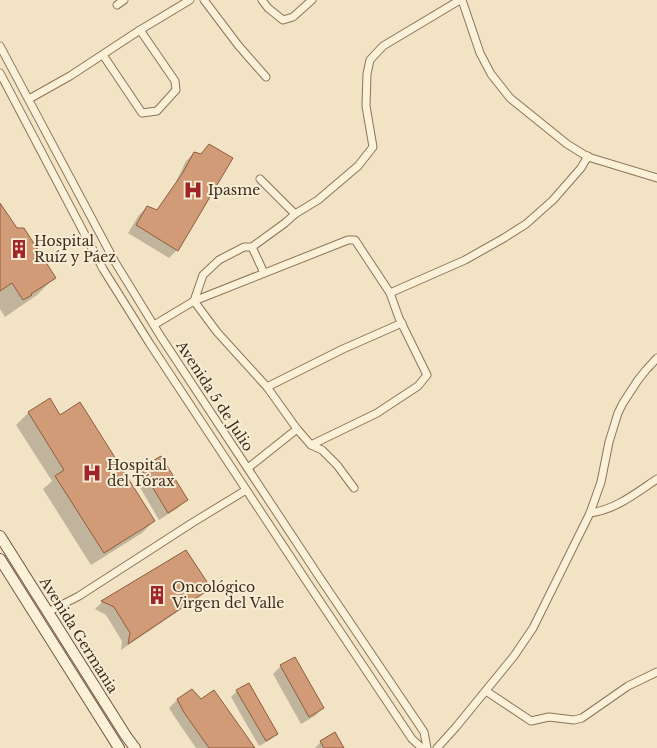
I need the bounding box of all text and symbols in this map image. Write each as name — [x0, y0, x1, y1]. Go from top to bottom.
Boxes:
hospital icon: Ipasme — [182, 179, 204, 201]
place label: Ipasme — [208, 181, 260, 199]
place label: Hospital Ruíz y Páez — [34, 232, 116, 266]
building icon: Hospital Ruíz y Páez — [8, 238, 30, 260]
street label: Avenida 5 de Julio — [172, 336, 257, 455]
place label: Hospital del Tórax — [107, 456, 175, 490]
hospital icon: Hospital del Tórax — [81, 462, 103, 484]
street label: Avenida Germania — [35, 573, 122, 697]
place label: Oncológico Virgen del Valle — [171, 578, 284, 612]
building icon: Oncológico Virgen del Valle — [146, 584, 168, 606]

